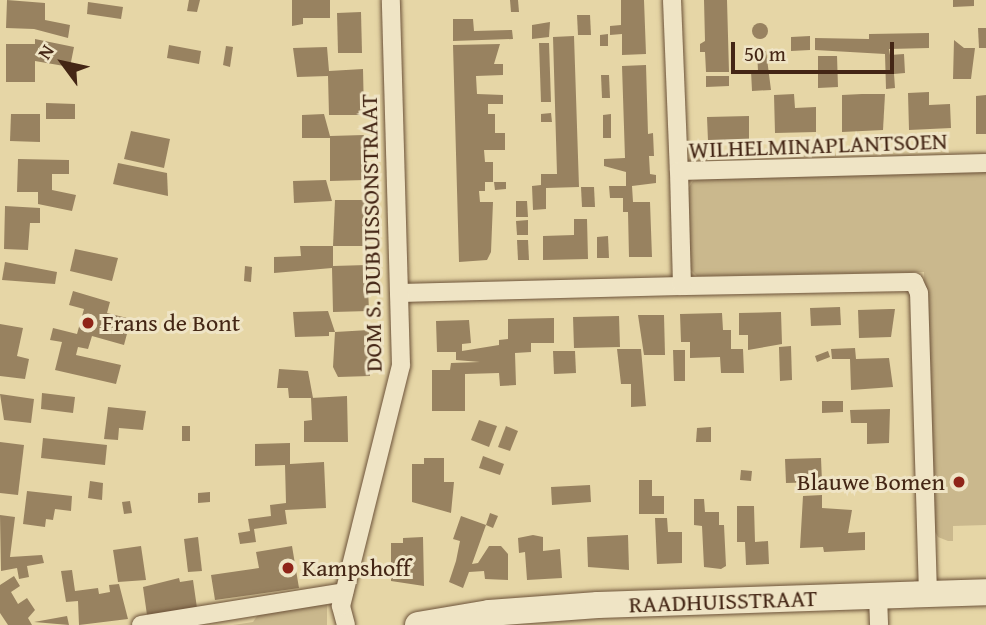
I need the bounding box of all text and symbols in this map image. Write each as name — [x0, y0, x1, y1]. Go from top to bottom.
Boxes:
north arrow — [28, 28, 98, 98]
scale bar — [734, 28, 897, 72]
text: 50 m — [744, 38, 786, 69]
text: N — [30, 39, 61, 65]
street label: DOM S. DUBUISSONSTRAAT — [354, 94, 388, 372]
street label: WILHELMINAPLANTSOEN — [688, 126, 948, 164]
place label: Frans de Bont — [102, 309, 240, 337]
marker: Frans de Bont — [80, 315, 96, 331]
place label: Blauwe Bomen — [797, 468, 945, 496]
marker: Blauwe Bomen — [951, 474, 967, 490]
place label: Kampshoff — [302, 554, 411, 582]
marker: Kampshoff — [280, 560, 296, 576]
street label: RAADHUISSTRAAT — [628, 583, 818, 619]

